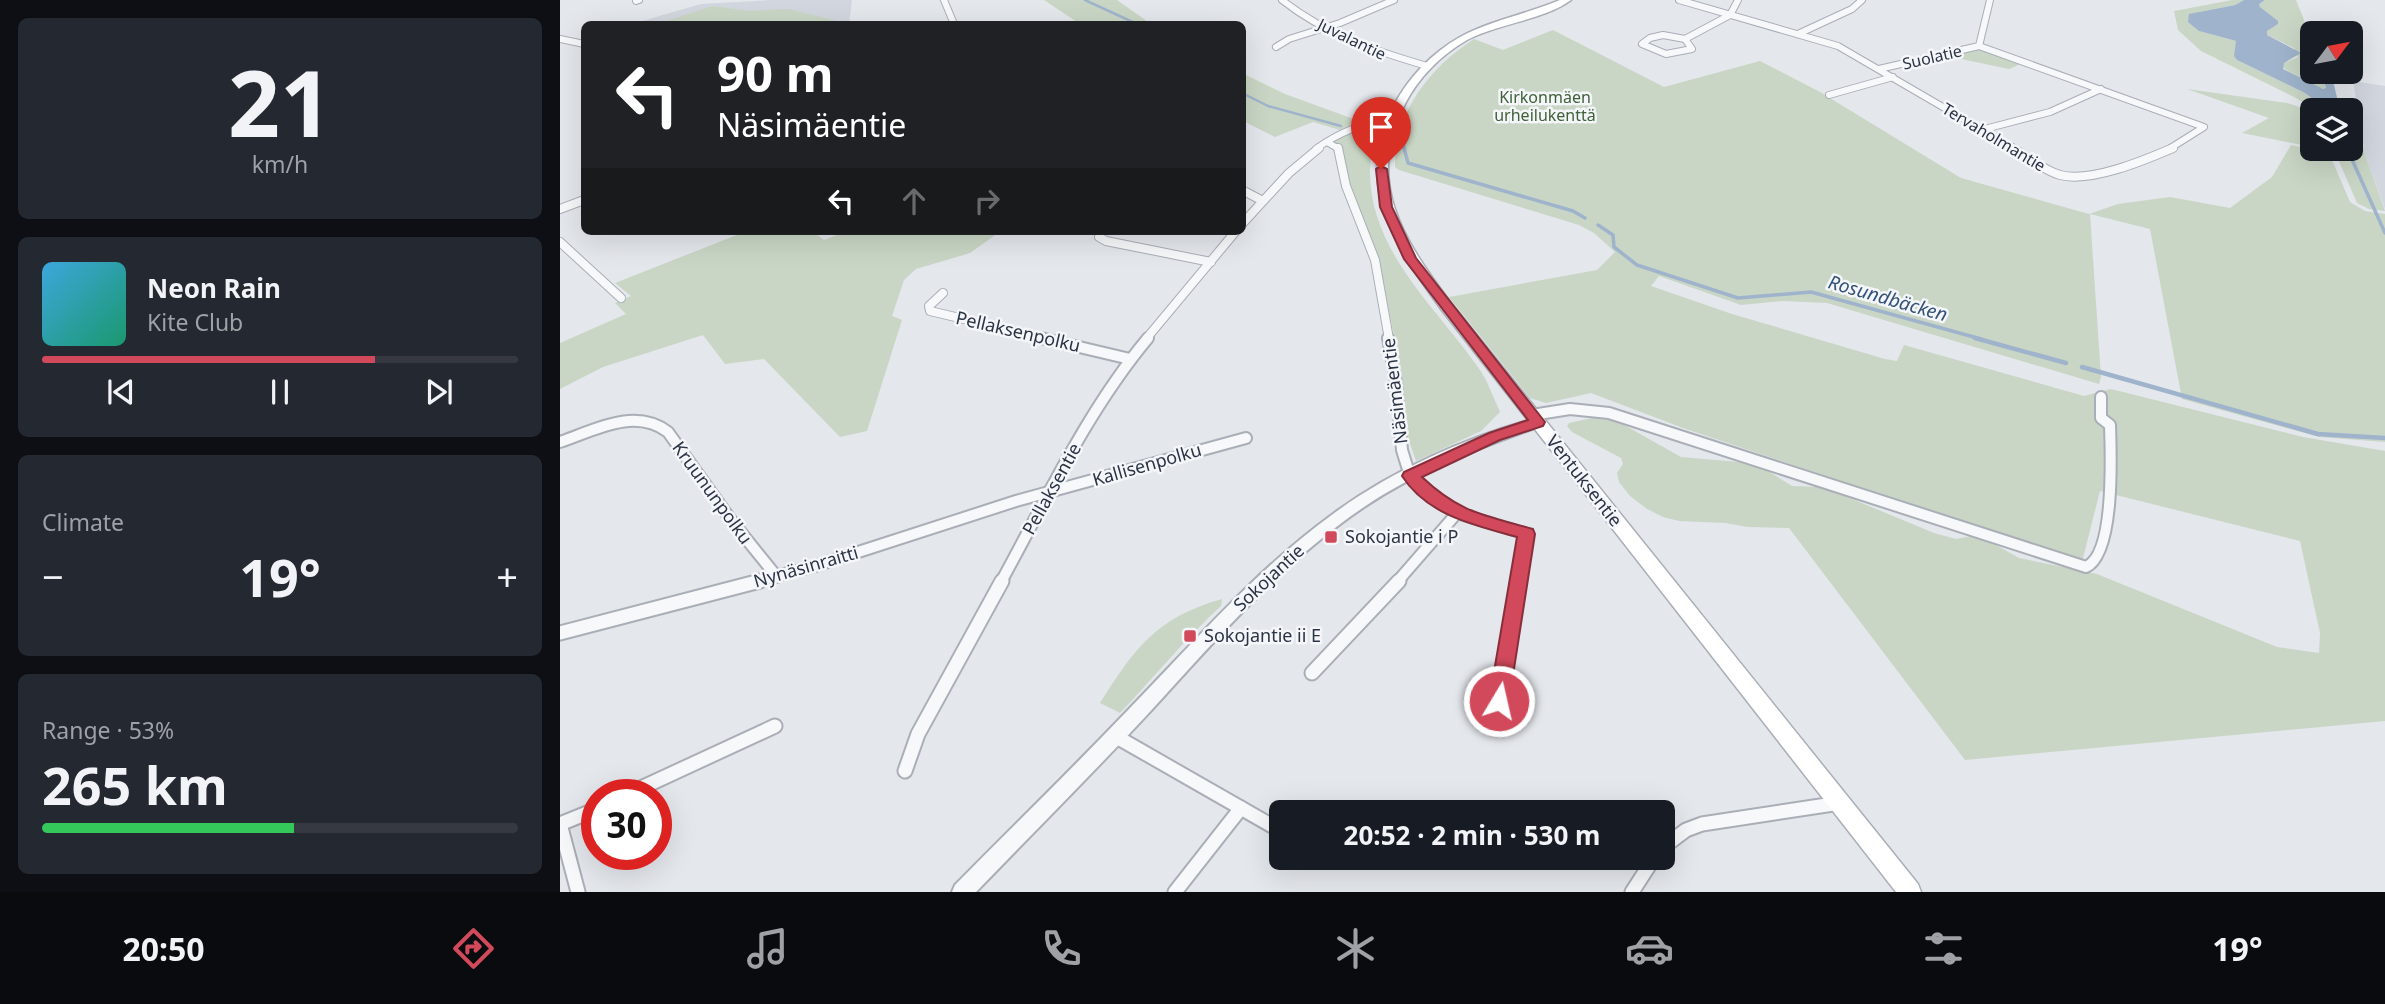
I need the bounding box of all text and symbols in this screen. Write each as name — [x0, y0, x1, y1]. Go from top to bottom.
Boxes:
street label: Juvalantie — [1312, 12, 1390, 65]
north arrow — [2300, 21, 2362, 84]
map controls — [2300, 21, 2363, 161]
street label: Suolatie — [1900, 39, 1964, 75]
text: 21 — [228, 40, 332, 164]
text: 90 m — [717, 40, 834, 106]
icon: left — [602, 49, 693, 140]
park label: Kirkonmäen urheilukenttä — [1494, 86, 1596, 126]
pin — [1351, 97, 1411, 169]
street label: Tervaholmantie — [1938, 97, 2050, 177]
button: layers — [2300, 98, 2363, 161]
text: Näsimäentie — [717, 103, 906, 146]
icon: arrive — [1362, 108, 1400, 146]
text: km/h — [252, 148, 308, 180]
icon: left — [822, 182, 860, 220]
icon: ahead — [895, 182, 933, 220]
icon: right — [968, 182, 1006, 220]
water label: Rosundbäcken — [1825, 269, 1951, 327]
text: Neon Rain — [147, 270, 281, 306]
street label: Pellaksenpolku — [954, 305, 1083, 357]
text: Kite Club — [147, 306, 243, 338]
street label: Näsimäentie — [1376, 337, 1412, 445]
icon: previous — [102, 373, 140, 411]
icon: pause — [261, 373, 299, 411]
icon: next — [420, 373, 458, 411]
street label: Ventuksentie — [1541, 430, 1628, 531]
street label: Kruununpolku — [667, 436, 758, 549]
street label: Kallisenpolku — [1089, 437, 1204, 491]
street label: Pellaksentie — [1016, 438, 1086, 539]
text: Climate — [42, 506, 124, 538]
place label: Sokojantie i P — [1345, 524, 1458, 548]
marker: Sokojantie i P — [1323, 529, 1339, 545]
street label: Sokojantie — [1228, 538, 1309, 616]
street label: Nynäsinraitti — [751, 540, 861, 592]
text: 19° — [239, 541, 321, 612]
text: − — [42, 550, 64, 602]
text: + — [496, 550, 518, 602]
place label: Sokojantie ii E — [1204, 623, 1321, 647]
marker: Sokojantie ii E — [1182, 628, 1198, 644]
position arrow — [1462, 664, 1536, 738]
text: Range · 53% — [42, 714, 174, 746]
text: 265 km — [42, 749, 228, 820]
speed limit sign: 30 — [581, 779, 672, 870]
text: 20:52 · 2 min · 530 m — [1344, 817, 1600, 853]
icon: directions — [449, 924, 498, 973]
icon: music — [743, 924, 792, 973]
icon: phone — [1037, 924, 1086, 973]
icon: climate — [1331, 924, 1380, 973]
icon: car — [1625, 924, 1674, 973]
icon: filters — [1919, 924, 1968, 973]
text: 20:50 — [122, 927, 205, 970]
text: 19° — [2212, 927, 2263, 970]

